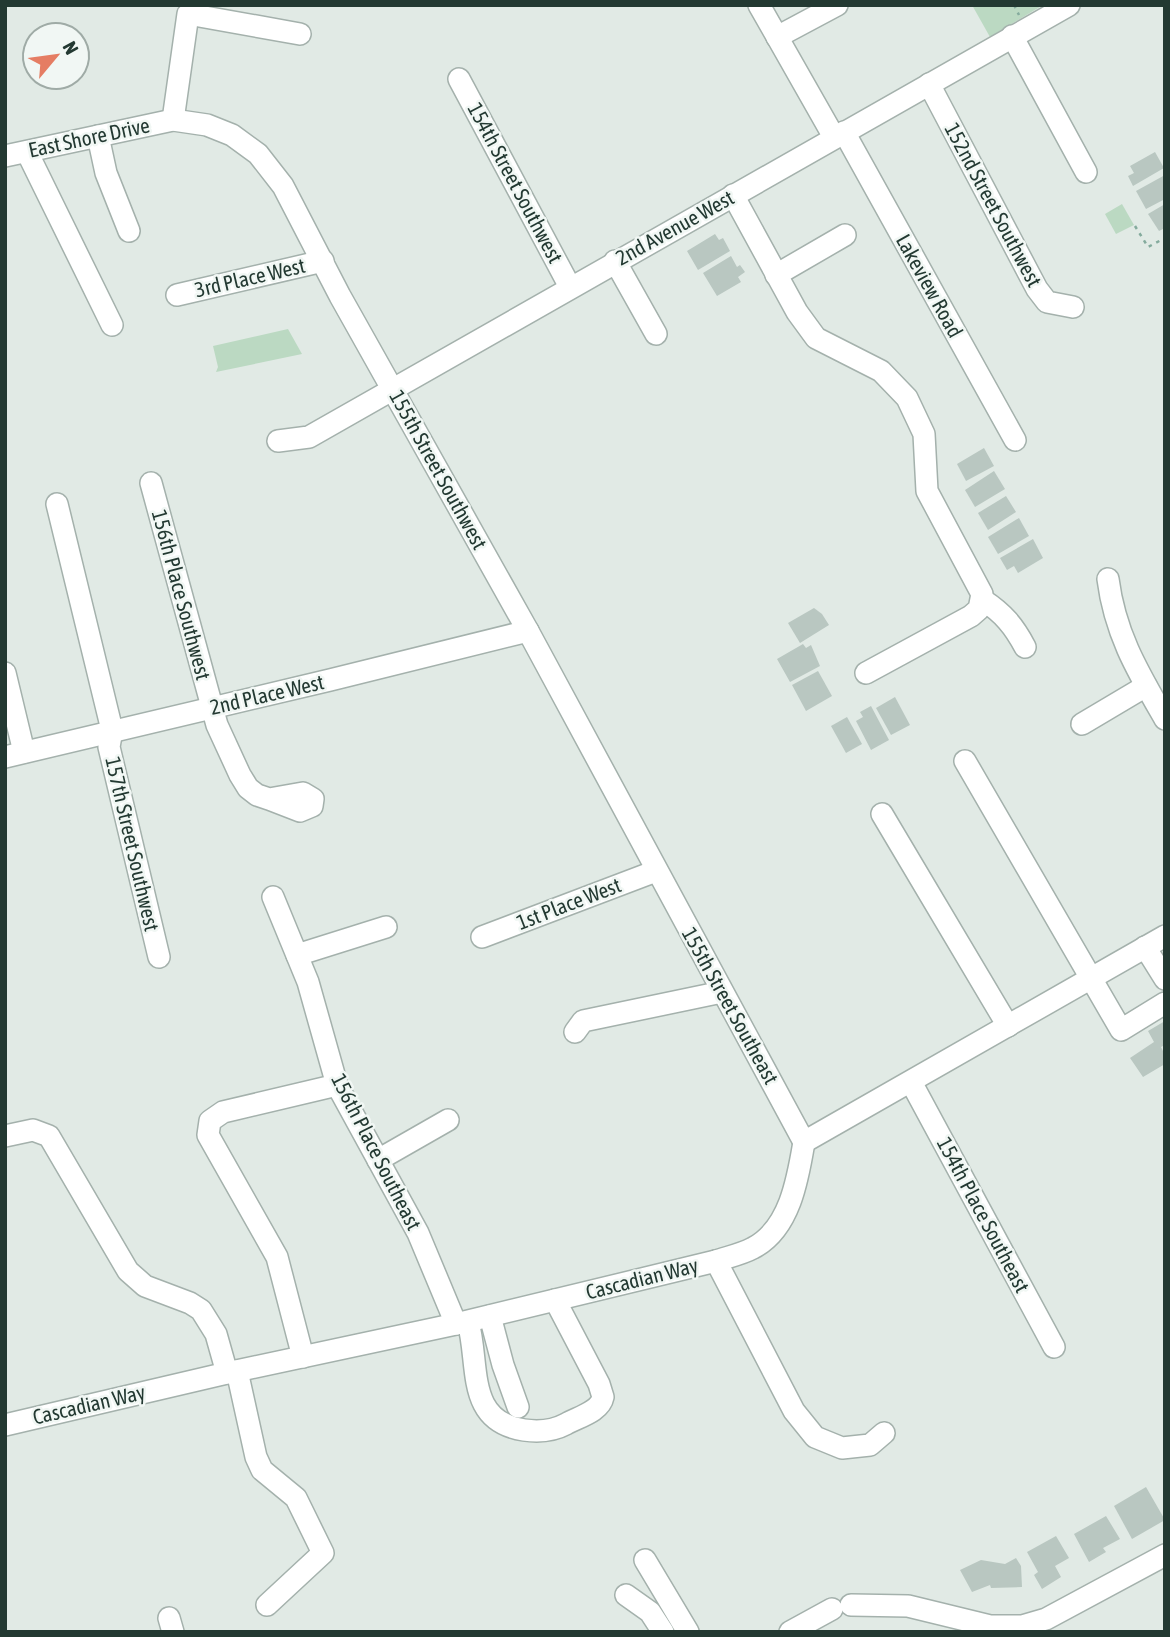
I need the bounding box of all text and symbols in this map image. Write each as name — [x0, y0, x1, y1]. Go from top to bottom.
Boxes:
north arrow — [21, 21, 91, 91]
text: N — [59, 38, 83, 58]
street label: 154th Street Southwest — [463, 98, 568, 267]
street label: East Shore Drive — [26, 112, 152, 162]
street label: 152nd Street Southwest — [941, 119, 1047, 290]
street label: 2nd Avenue West — [611, 185, 738, 269]
street label: Lakeview Road — [892, 230, 968, 341]
street label: 3rd Place West — [192, 253, 307, 301]
street label: 155th Street Southwest — [385, 386, 493, 553]
street label: 156th Place Southwest — [148, 507, 216, 682]
street label: 2nd Place West — [207, 669, 326, 719]
street label: 157th Street Southwest — [101, 754, 165, 933]
street label: 1st Place West — [513, 872, 624, 934]
street label: 155th Street Southeast — [678, 923, 784, 1088]
street label: 156th Place Southeast — [327, 1069, 427, 1234]
street label: 154th Place Southeast — [933, 1133, 1035, 1296]
street label: Cascadian Way — [583, 1252, 701, 1304]
street label: Cascadian Way — [30, 1379, 148, 1429]

